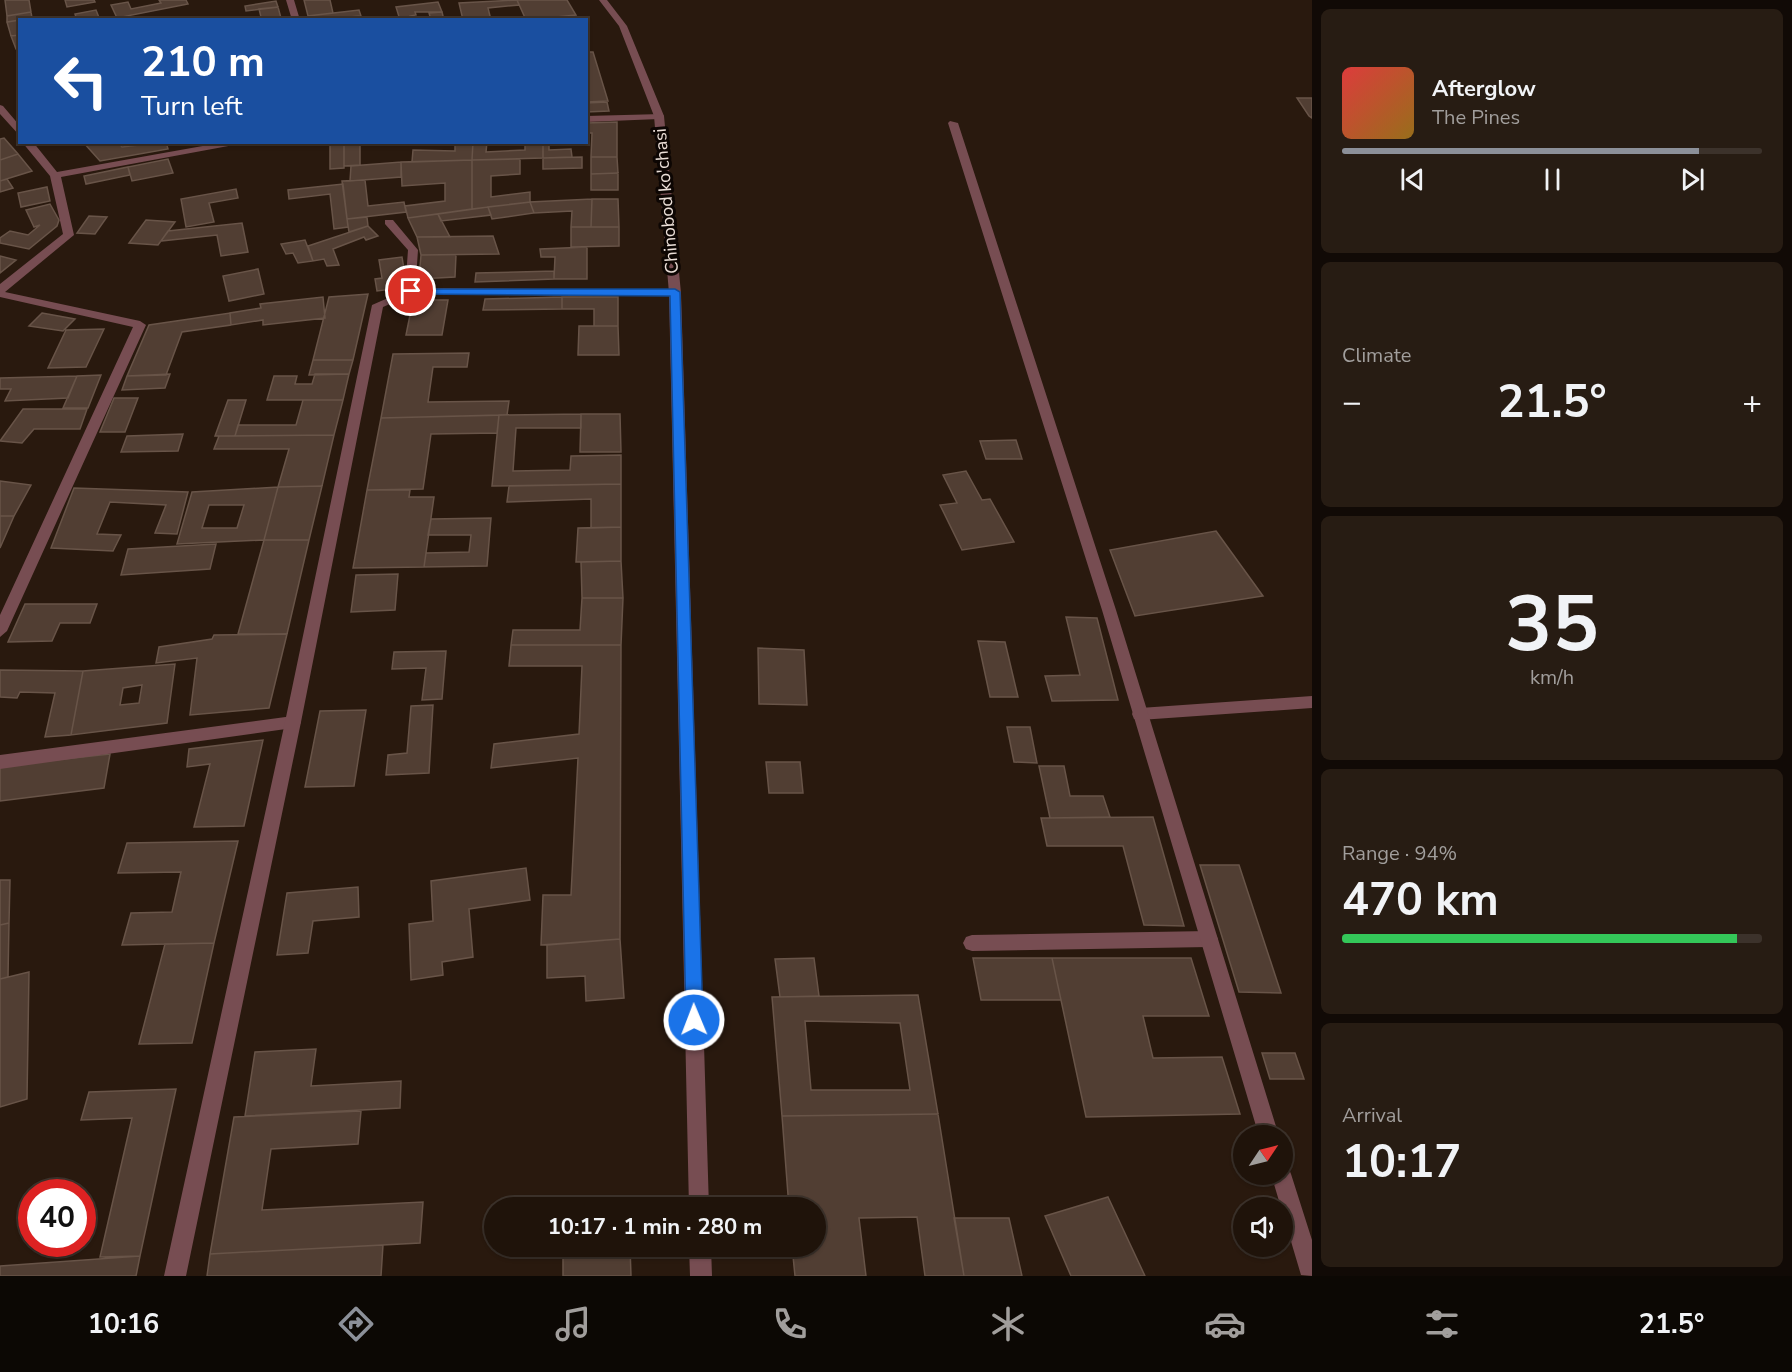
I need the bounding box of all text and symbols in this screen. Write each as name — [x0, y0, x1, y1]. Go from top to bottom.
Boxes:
text: 210 m — [141, 34, 265, 91]
icon: left — [42, 42, 120, 120]
text: Afterglow — [1432, 74, 1536, 104]
text: Turn left — [141, 88, 242, 125]
text: The Pines — [1432, 104, 1520, 131]
street label: Chinobod ko'chasi — [648, 127, 684, 275]
icon: previous — [1396, 163, 1429, 196]
icon: pause — [1536, 163, 1569, 196]
icon: next — [1676, 163, 1709, 196]
pin — [385, 265, 436, 316]
icon: arrive — [394, 274, 427, 307]
text: Climate — [1342, 342, 1411, 369]
text: 21.5° — [1497, 372, 1607, 433]
text: − — [1342, 380, 1362, 425]
text: + — [1742, 380, 1762, 425]
text: 35 — [1505, 571, 1599, 678]
text: km/h — [1530, 664, 1574, 691]
text: Range · 94% — [1342, 840, 1457, 867]
text: 470 km — [1342, 870, 1499, 931]
position arrow — [662, 988, 726, 1052]
text: Arrival — [1342, 1102, 1402, 1129]
north arrow — [1233, 1125, 1293, 1185]
map controls — [1233, 1125, 1293, 1257]
text: 10:17 — [1342, 1132, 1461, 1193]
speed limit sign: 40 — [18, 1179, 96, 1257]
button: sound — [1233, 1197, 1293, 1257]
text: 10:17 · 1 min · 280 m — [548, 1212, 762, 1242]
icon: directions — [335, 1303, 377, 1345]
icon: music — [552, 1303, 594, 1345]
icon: phone — [769, 1303, 811, 1345]
icon: climate — [987, 1303, 1029, 1345]
icon: car — [1204, 1303, 1246, 1345]
icon: filters — [1421, 1303, 1463, 1345]
text: 10:16 — [88, 1306, 159, 1343]
text: 21.5° — [1639, 1306, 1704, 1343]

